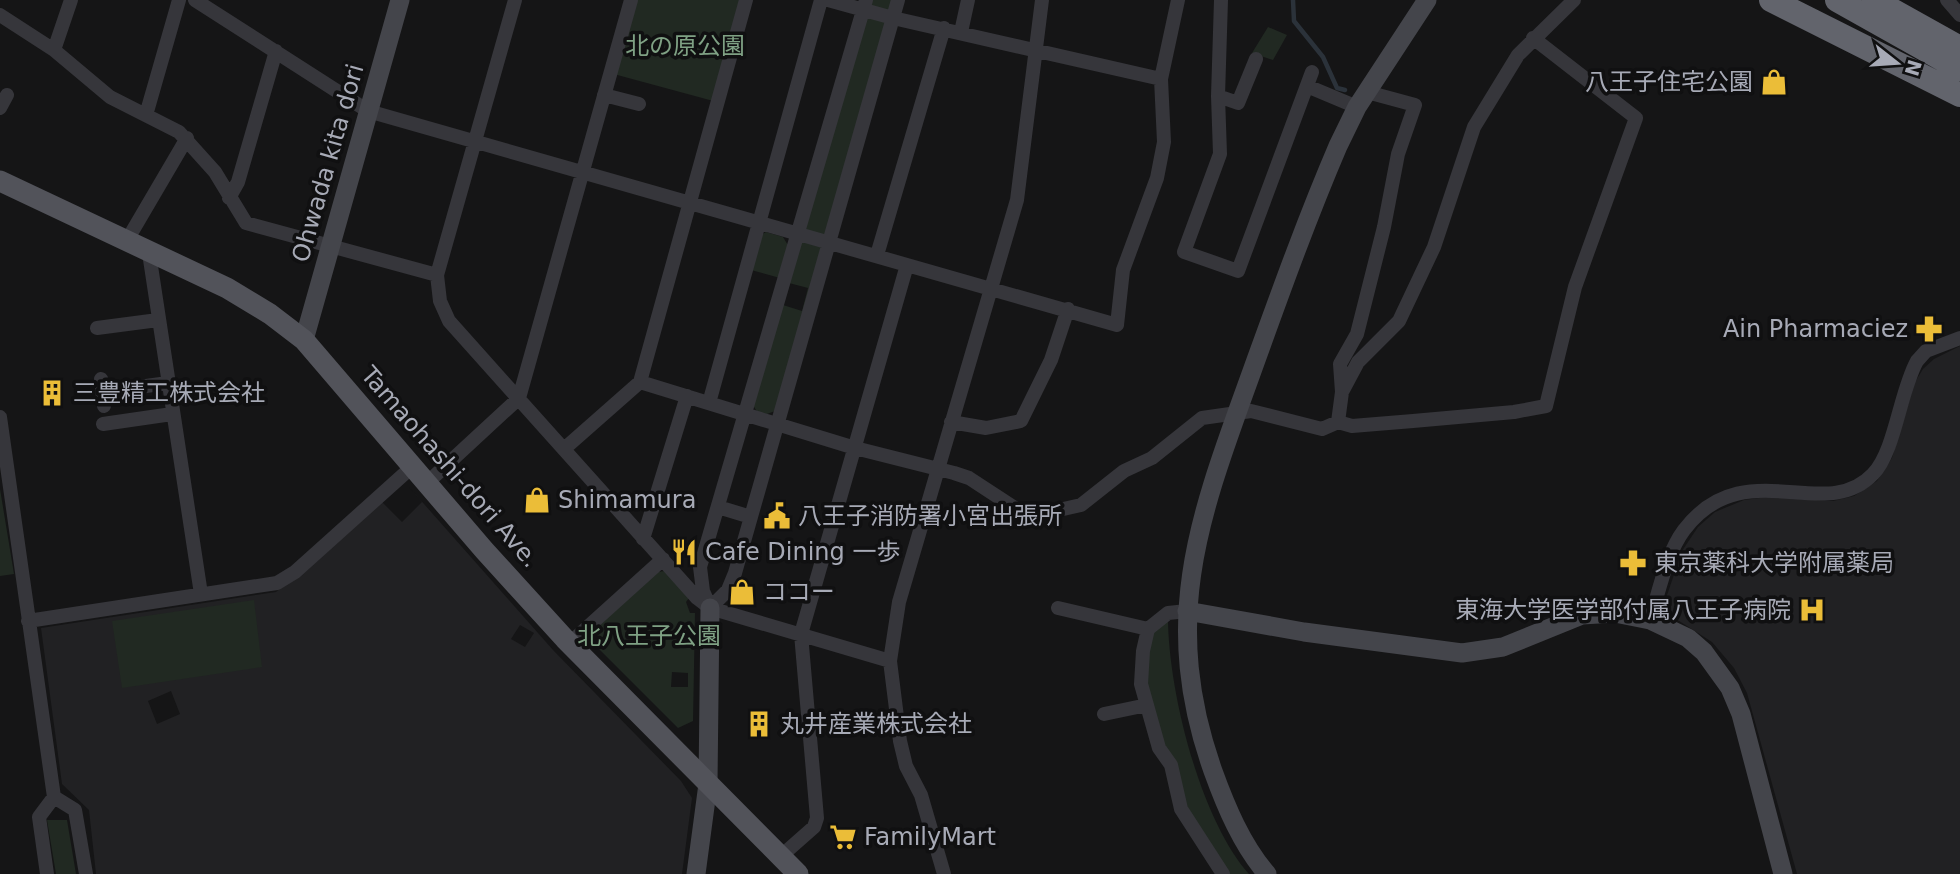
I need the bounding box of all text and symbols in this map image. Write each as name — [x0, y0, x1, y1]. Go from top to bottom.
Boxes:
north arrow — [1862, 28, 1932, 98]
park label: 北の原公園 — [625, 32, 745, 60]
text: N — [1900, 57, 1926, 79]
street label: Ohwada kita dori — [286, 61, 370, 265]
shop icon: 八王子住宅公園 — [1759, 67, 1789, 97]
place label: 八王子住宅公園 — [1585, 68, 1753, 96]
pharmacy icon: Ain Pharmaciez — [1914, 314, 1944, 344]
place label: Ain Pharmaciez — [1723, 315, 1908, 343]
street label: Tamaohashi-dori Ave. — [355, 360, 545, 573]
building icon: 三豊精工株式会社 — [37, 378, 67, 408]
place label: 三豊精工株式会社 — [73, 379, 265, 407]
shop icon: Shimamura — [522, 485, 552, 515]
place label: Shimamura — [558, 486, 696, 514]
public building icon: 八王子消防署小宮出張所 — [762, 501, 792, 531]
place label: 八王子消防署小宮出張所 — [798, 502, 1062, 530]
restaurant icon: Cafe Dining 一歩 — [669, 537, 699, 567]
place label: Cafe Dining 一歩 — [705, 538, 900, 566]
pharmacy icon: 東京薬科大学附属薬局 — [1618, 548, 1648, 578]
place label: 東京薬科大学附属薬局 — [1654, 549, 1894, 577]
shop icon: ココー — [727, 577, 757, 607]
place label: ココー — [763, 578, 835, 606]
hospital icon: 東海大学医学部付属八王子病院 — [1797, 595, 1827, 625]
place label: 東海大学医学部付属八王子病院 — [1455, 596, 1791, 624]
park label: 北八王子公園 — [577, 622, 721, 650]
building icon: 丸井産業株式会社 — [744, 709, 774, 739]
place label: 丸井産業株式会社 — [780, 710, 972, 738]
supermarket icon: FamilyMart — [828, 822, 858, 852]
place label: FamilyMart — [864, 823, 996, 851]

